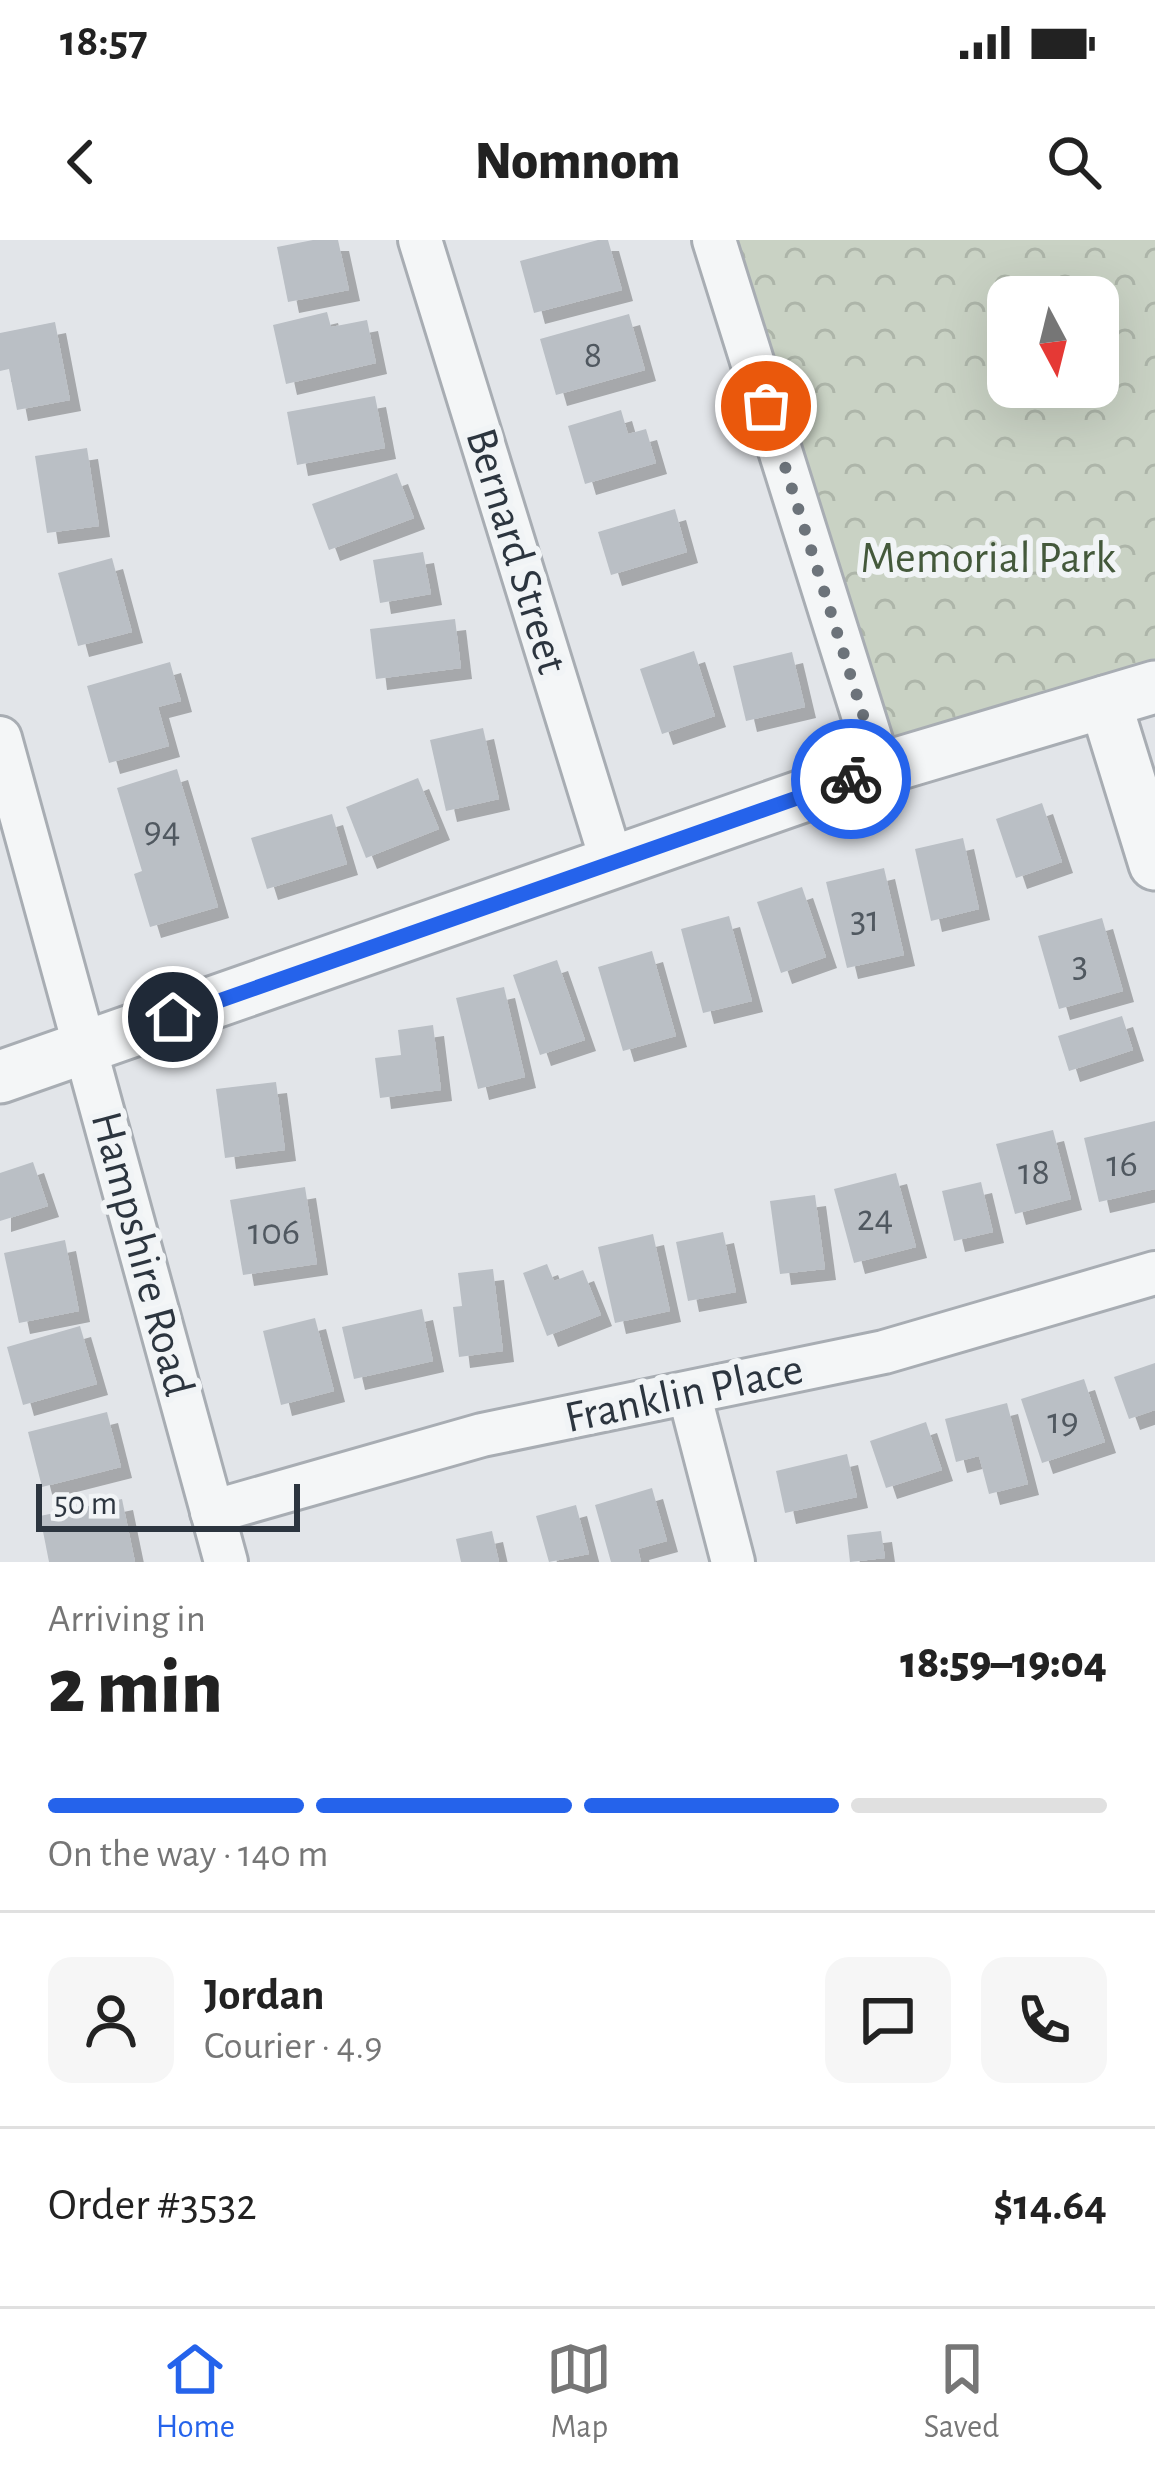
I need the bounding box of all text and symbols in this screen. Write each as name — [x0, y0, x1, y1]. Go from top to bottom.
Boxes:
text: 18:57 — [60, 19, 148, 64]
icon: back — [48, 129, 114, 195]
icon: search — [1041, 129, 1107, 195]
text: Nomnom — [474, 135, 681, 189]
north arrow — [987, 276, 1119, 408]
map controls — [987, 276, 1119, 408]
house number: 8 — [584, 336, 602, 375]
pin — [715, 355, 817, 457]
icon: bag — [733, 373, 799, 439]
street label: Bernard Street — [457, 423, 575, 679]
park label: Memorial Park — [860, 536, 1116, 581]
courier — [791, 719, 911, 839]
icon: bike — [818, 746, 884, 812]
house number: 94 — [143, 811, 181, 850]
house number: 31 — [850, 900, 880, 939]
house number: 3 — [1072, 945, 1088, 984]
pin — [122, 966, 224, 1068]
icon: home — [140, 984, 206, 1050]
street label: Hampshire Road — [82, 1107, 202, 1401]
house number: 16 — [1106, 1145, 1138, 1184]
house number: 18 — [1018, 1153, 1050, 1192]
house number: 24 — [857, 1199, 893, 1238]
house number: 106 — [248, 1213, 300, 1252]
street label: Franklin Place — [561, 1347, 807, 1441]
house number: 19 — [1047, 1402, 1079, 1441]
scale bar — [36, 1478, 300, 1531]
text: 50 m — [54, 1488, 117, 1521]
text: Arriving in — [48, 1600, 206, 1639]
text: 18:59–19:04 — [900, 1641, 1107, 1686]
text: 2 min — [48, 1649, 223, 1727]
text: On the way · 140 m — [48, 1835, 329, 1874]
button: person — [48, 1957, 174, 2083]
button: chat — [825, 1957, 951, 2083]
button: phone — [981, 1957, 1107, 2083]
text: Jordan — [204, 1973, 325, 2018]
text: Courier · 4.9 — [204, 2027, 383, 2066]
text: Order #3532 — [48, 2183, 257, 2228]
text: $14.64 — [993, 2183, 1107, 2228]
tab: Home — [156, 2336, 235, 2448]
tab: Map — [546, 2336, 612, 2448]
tab: Saved — [924, 2336, 999, 2448]

